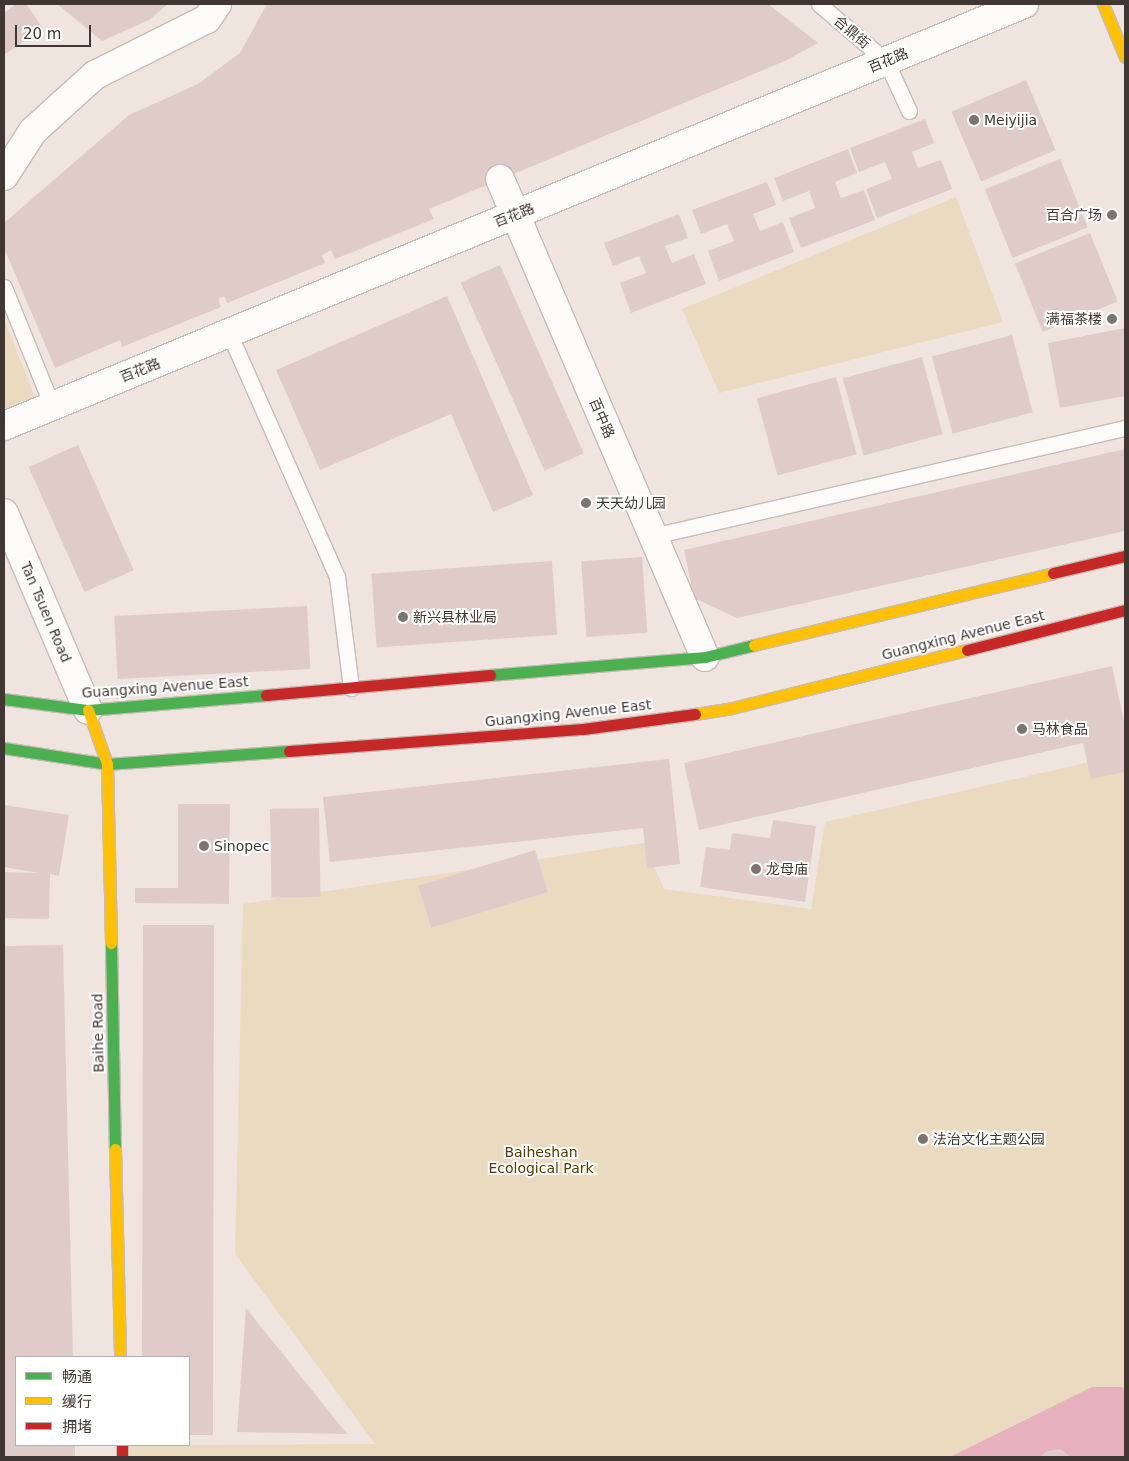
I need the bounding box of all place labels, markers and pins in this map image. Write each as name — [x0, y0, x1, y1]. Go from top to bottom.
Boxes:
place label: Meiyijia — [984, 112, 1037, 128]
marker: Meiyijia — [968, 114, 980, 126]
place label: 百合广场 — [1046, 207, 1102, 223]
marker: 百合广场 — [1106, 209, 1118, 221]
place label: 满福茶楼 — [1046, 311, 1102, 327]
marker: 满福茶楼 — [1106, 313, 1118, 325]
place label: 天天幼儿园 — [596, 495, 666, 511]
marker: 天天幼儿园 — [580, 497, 592, 509]
place label: 新兴县林业局 — [413, 609, 497, 625]
marker: 新兴县林业局 — [397, 611, 409, 623]
place label: 马林食品 — [1032, 721, 1088, 737]
marker: 马林食品 — [1016, 723, 1028, 735]
place label: Sinopec — [214, 838, 269, 854]
marker: Sinopec — [198, 840, 210, 852]
place label: 龙母庙 — [766, 861, 808, 877]
marker: 龙母庙 — [750, 863, 762, 875]
place label: 法治文化主题公园 — [933, 1131, 1045, 1147]
marker: 法治文化主题公园 — [917, 1133, 929, 1145]

